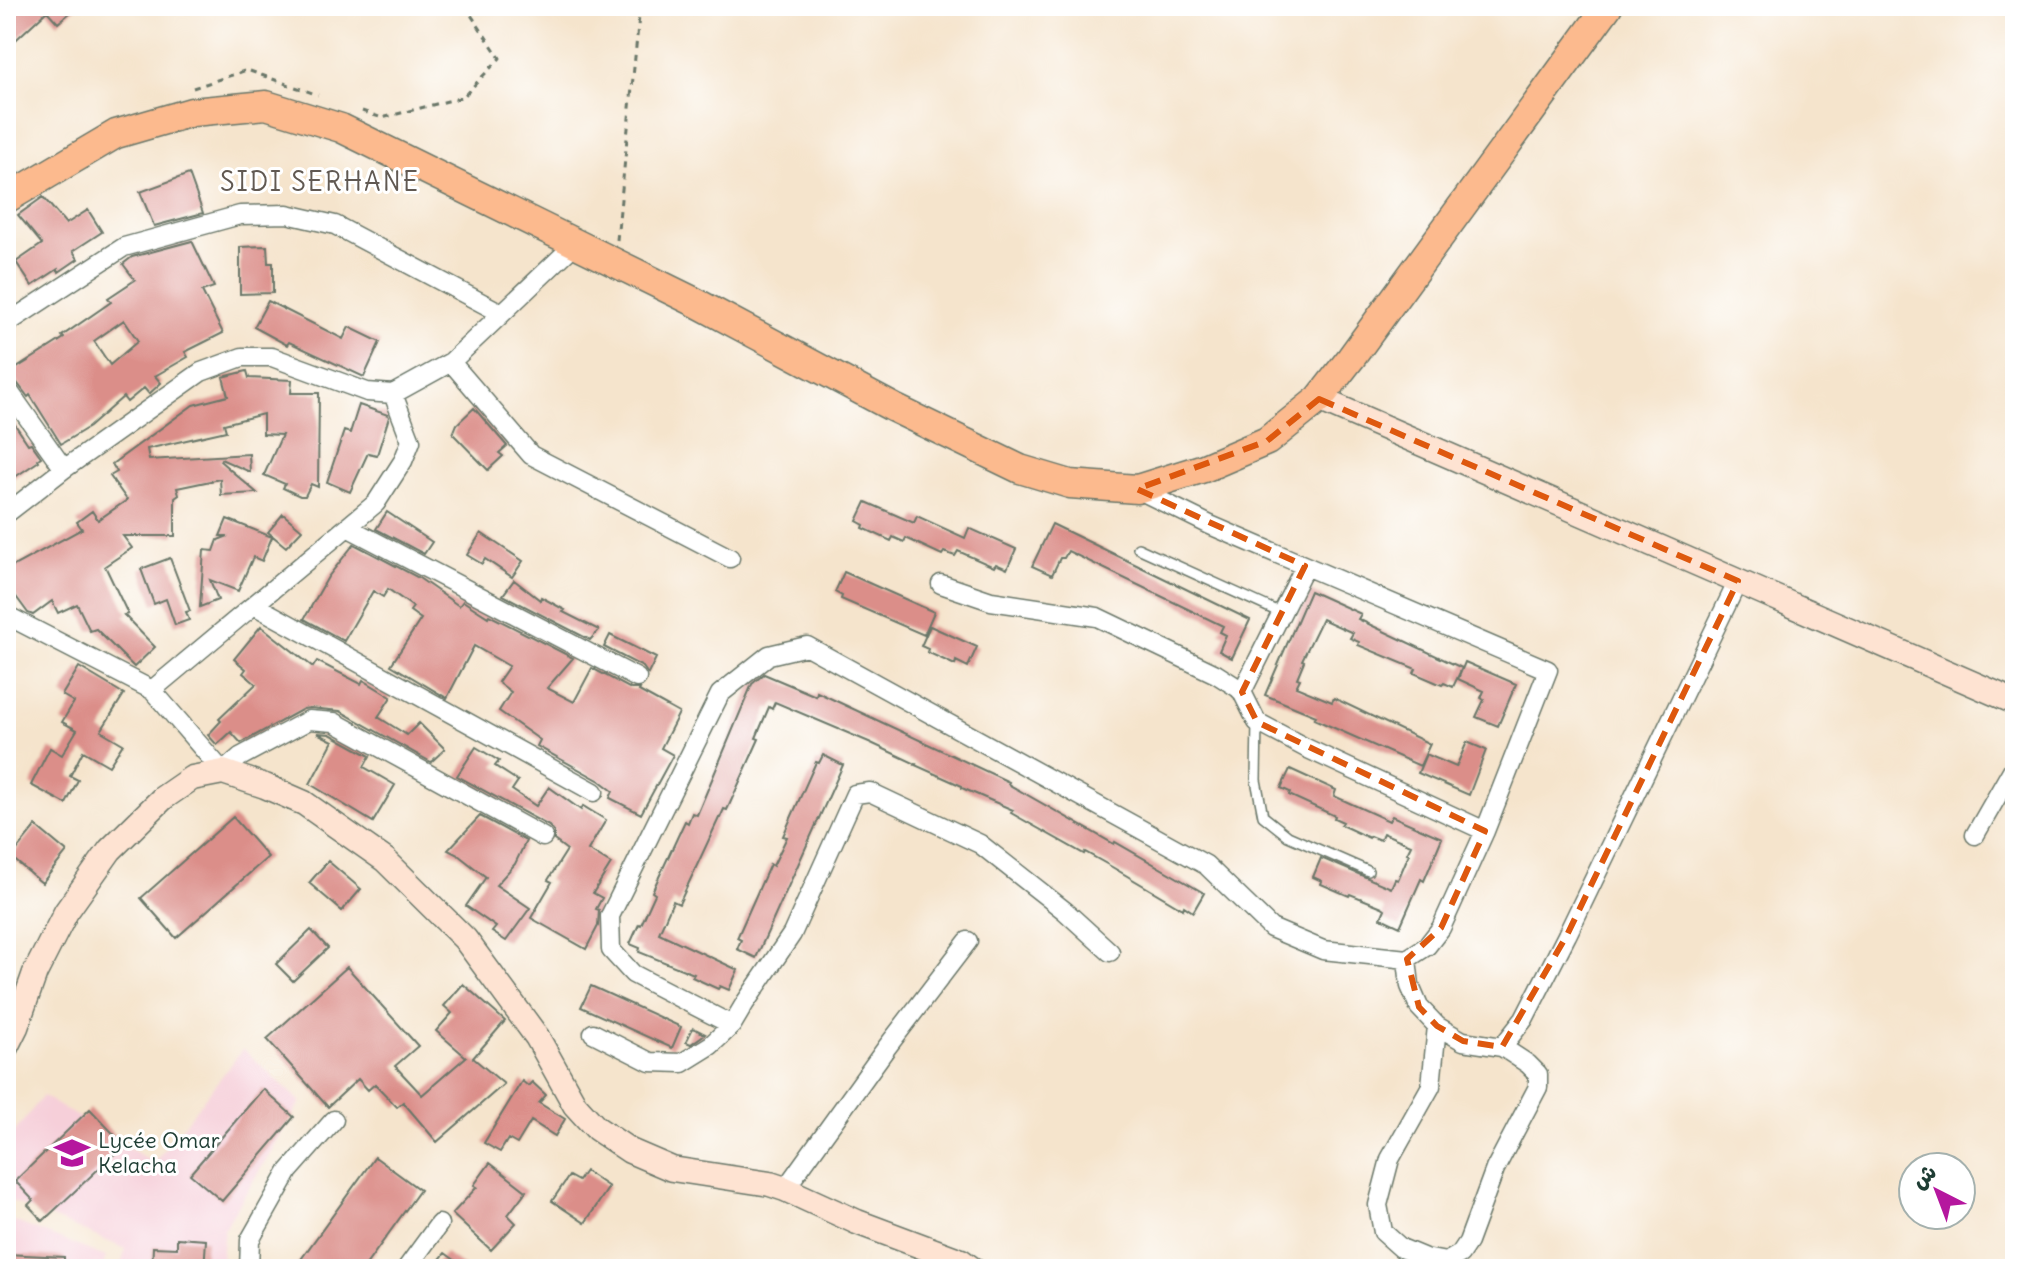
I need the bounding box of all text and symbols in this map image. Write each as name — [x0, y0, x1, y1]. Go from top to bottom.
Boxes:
district label: SIDI SERHANE — [220, 165, 420, 198]
place label: Lycée Omar Kelacha — [98, 1126, 220, 1179]
school or university icon: Lycée Omar Kelacha — [53, 1134, 91, 1172]
north arrow — [1897, 1151, 1977, 1231]
text: ش — [1905, 1158, 1942, 1195]

